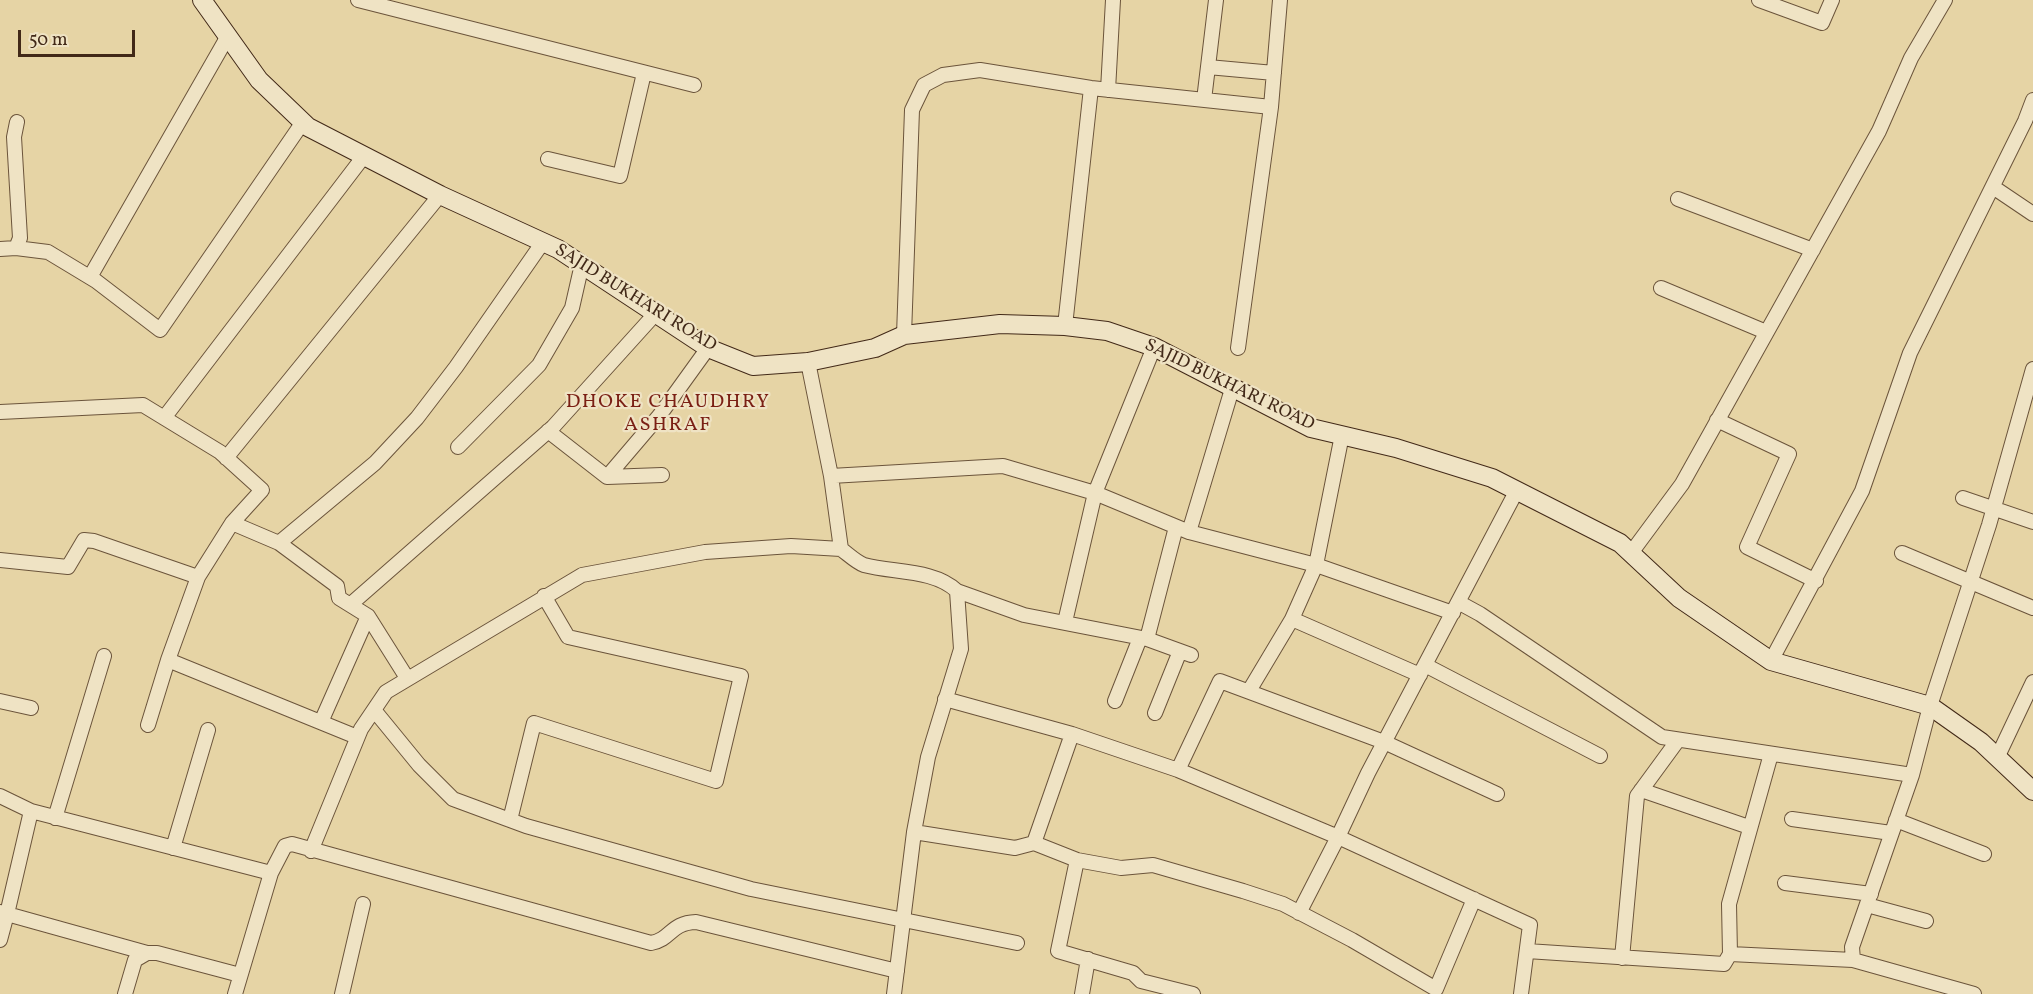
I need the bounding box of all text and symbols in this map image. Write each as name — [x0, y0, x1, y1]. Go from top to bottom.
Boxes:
scale bar — [21, 18, 138, 56]
text: 50 m — [29, 28, 68, 53]
street label: SAJID BUKHARI ROAD — [550, 240, 720, 358]
street label: SAJID BUKHARI ROAD — [1140, 335, 1318, 437]
district label: DHOKE CHAUDHRY ASHRAF — [566, 391, 770, 438]

